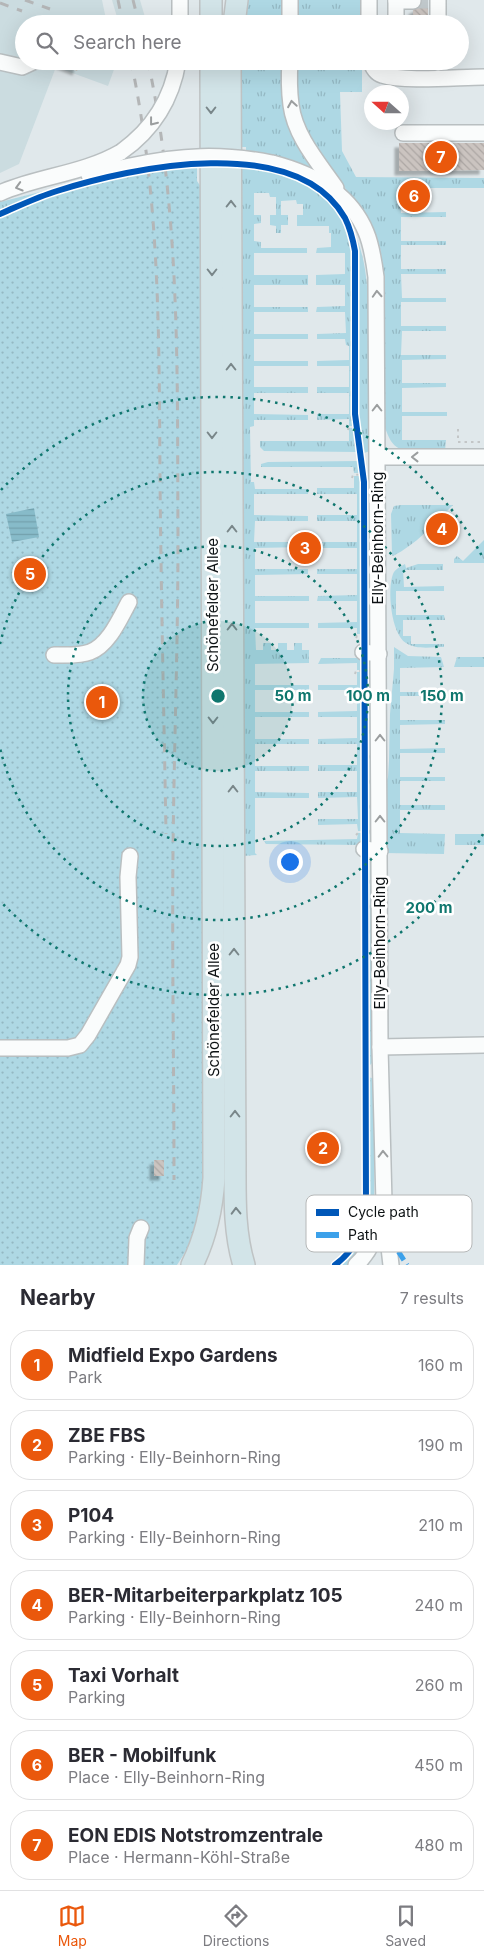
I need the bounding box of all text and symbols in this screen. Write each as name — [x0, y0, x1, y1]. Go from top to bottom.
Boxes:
search box — [15, 15, 469, 70]
icon: search — [33, 29, 61, 57]
text: Search here — [73, 31, 182, 54]
north arrow — [364, 85, 409, 130]
one-way arrow — [287, 100, 297, 109]
one-way arrow — [206, 106, 216, 114]
one-way arrow — [150, 116, 158, 125]
pin: 7 — [425, 138, 457, 176]
pin: 6 — [398, 177, 430, 215]
one-way arrow — [16, 181, 24, 191]
one-way arrow — [226, 200, 236, 208]
one-way arrow — [207, 269, 217, 277]
one-way arrow — [371, 289, 382, 297]
one-way arrow — [226, 362, 236, 370]
one-way arrow — [372, 404, 382, 412]
one-way arrow — [207, 432, 217, 439]
one-way arrow — [410, 452, 418, 462]
street label: Elly-Beinhorn-Ring — [368, 471, 387, 605]
pin: 4 — [426, 510, 458, 548]
one-way arrow — [227, 525, 237, 532]
pin: 3 — [289, 529, 321, 567]
street label: Schönefelder Allee — [203, 538, 222, 672]
pin: 5 — [14, 555, 46, 593]
one-way arrow — [227, 622, 237, 630]
pin: 1 — [86, 683, 118, 721]
text: 50 m — [275, 686, 311, 705]
text: 100 m — [346, 686, 390, 705]
text: 150 m — [420, 686, 464, 705]
centre of rings — [209, 687, 227, 705]
one-way arrow — [208, 716, 218, 724]
one-way arrow — [375, 733, 385, 741]
one-way arrow — [228, 785, 238, 792]
one-way arrow — [375, 814, 385, 822]
your location — [277, 849, 303, 875]
street label: Elly-Beinhorn-Ring — [370, 876, 389, 1010]
text: 200 m — [406, 898, 452, 917]
street label: Schönefelder Allee — [204, 943, 223, 1077]
one-way arrow — [229, 947, 239, 955]
one-way arrow — [230, 1110, 240, 1118]
pin: 2 — [307, 1129, 339, 1167]
one-way arrow — [378, 1150, 389, 1158]
legend — [306, 1195, 472, 1252]
text: Cycle path — [348, 1203, 419, 1220]
one-way arrow — [231, 1207, 241, 1214]
text: Path — [348, 1226, 378, 1243]
text: Nearby — [20, 1285, 95, 1310]
text: 7 results — [400, 1288, 464, 1308]
text: Midfield Expo Gardens — [68, 1344, 278, 1367]
text: 1 — [34, 1355, 40, 1375]
text: 160 m — [418, 1355, 463, 1375]
text: Park — [68, 1367, 102, 1387]
text: ZBE FBS — [68, 1424, 145, 1447]
text: 2 — [32, 1435, 42, 1455]
text: 190 m — [418, 1435, 463, 1455]
text: Parking · Elly-Beinhorn-Ring — [68, 1447, 281, 1467]
text: P104 — [68, 1504, 114, 1527]
text: 3 — [32, 1515, 42, 1535]
text: 210 m — [418, 1515, 463, 1535]
text: Parking · Elly-Beinhorn-Ring — [68, 1527, 281, 1547]
text: BER-Mitarbeiterparkplatz 105 — [68, 1584, 343, 1607]
text: 4 — [32, 1595, 42, 1615]
text: 240 m — [415, 1595, 463, 1615]
text: Parking · Elly-Beinhorn-Ring — [68, 1607, 281, 1627]
text: Taxi Vorhalt — [68, 1664, 179, 1687]
text: 5 — [32, 1675, 42, 1695]
text: 260 m — [415, 1675, 463, 1695]
text: Parking — [68, 1687, 125, 1707]
text: BER - Mobilfunk — [68, 1744, 216, 1767]
text: 6 — [32, 1755, 42, 1775]
text: 450 m — [414, 1755, 463, 1775]
text: Place · Elly-Beinhorn-Ring — [68, 1767, 265, 1787]
text: EON EDIS Notstromzentrale — [68, 1824, 323, 1847]
text: 7 — [32, 1835, 42, 1855]
text: 480 m — [414, 1835, 463, 1855]
text: Place · Hermann-Köhl-Straße — [68, 1847, 290, 1867]
tab: Map — [58, 1902, 87, 1949]
tab: Directions — [203, 1902, 269, 1949]
tab: Saved — [385, 1902, 426, 1949]

